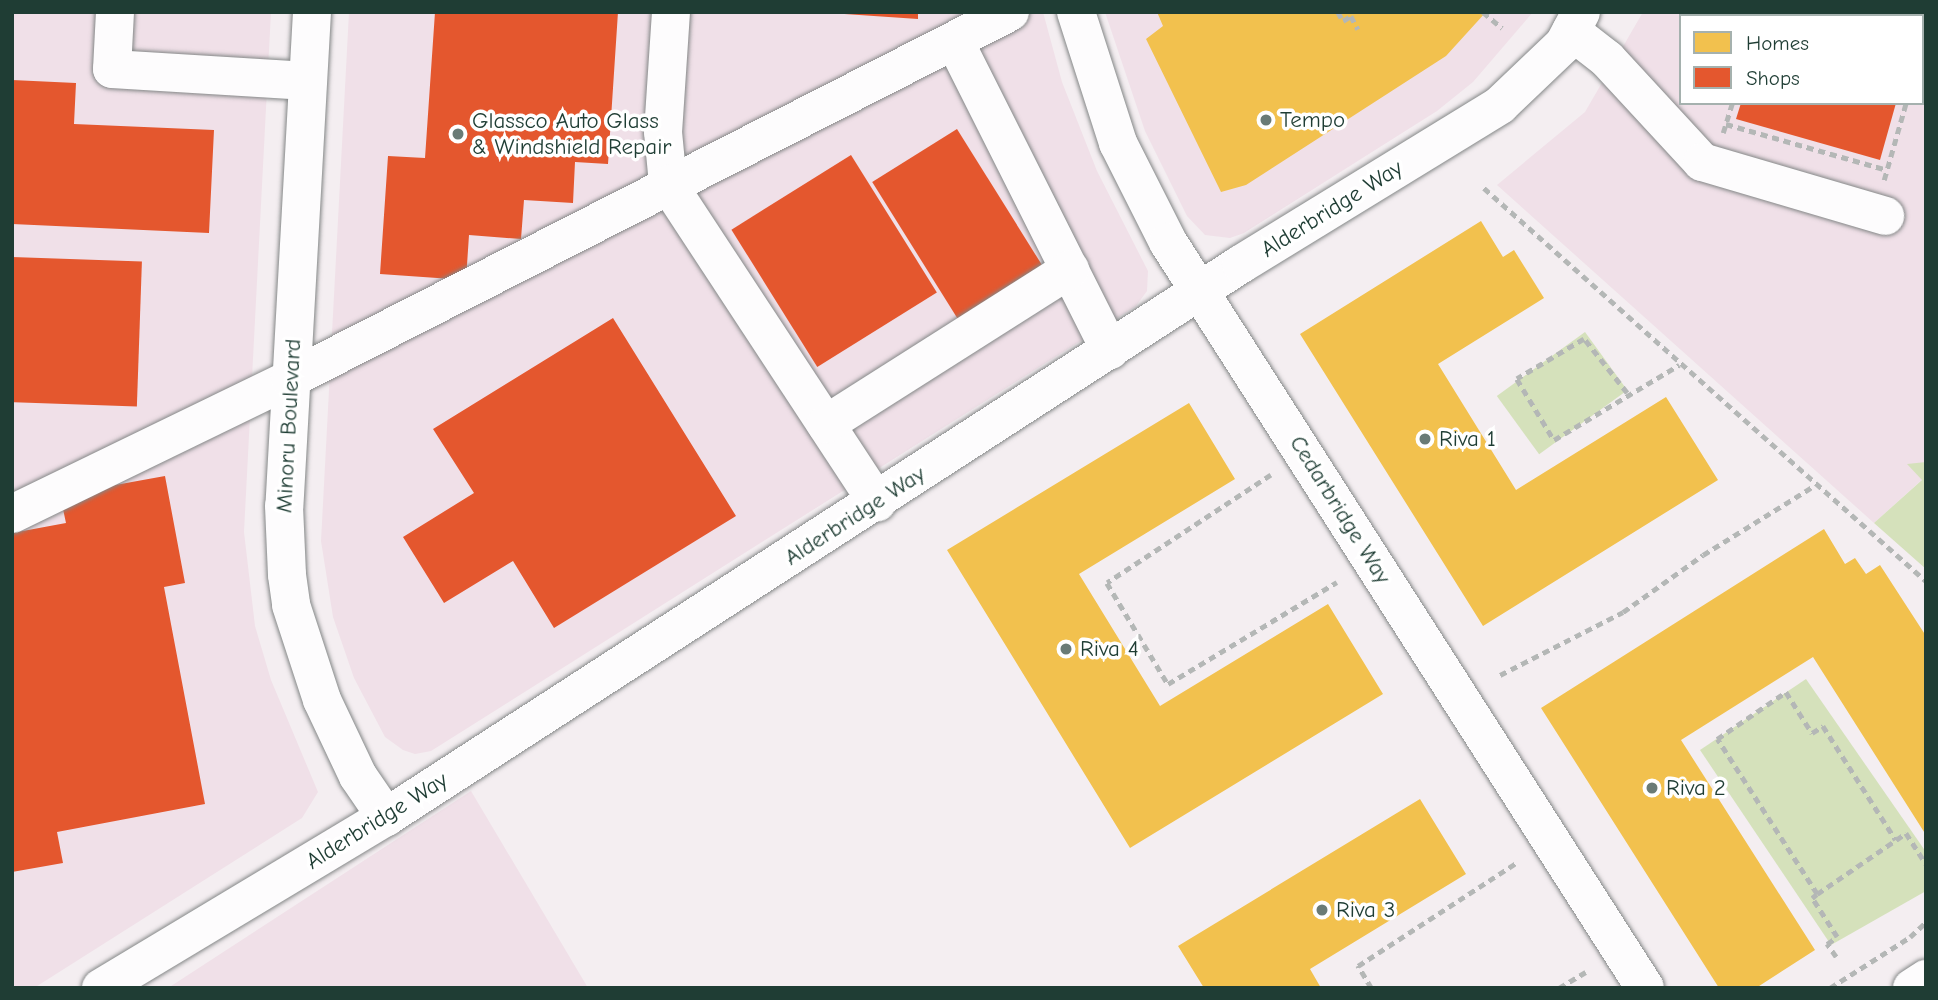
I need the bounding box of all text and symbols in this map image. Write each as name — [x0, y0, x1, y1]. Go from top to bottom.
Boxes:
legend — [1679, 14, 1924, 105]
text: Homes — [1746, 31, 1809, 55]
text: Shops — [1746, 66, 1800, 90]
place label: Tempo — [1280, 106, 1345, 134]
place label: Glassco Auto Glass & Windshield Repair — [472, 107, 672, 161]
marker: Tempo — [1258, 112, 1274, 128]
marker: Glassco Auto Glass & Windshield Repair — [450, 126, 466, 142]
street label: Alderbridge Way — [1256, 154, 1408, 264]
street label: Minoru Boulevard — [271, 338, 307, 514]
place label: Riva 1 — [1439, 425, 1496, 453]
street label: Cedarbridge Way — [1283, 431, 1397, 589]
marker: Riva 1 — [1417, 431, 1433, 447]
street label: Alderbridge Way — [780, 460, 930, 572]
place label: Riva 4 — [1080, 635, 1139, 663]
marker: Riva 4 — [1058, 641, 1074, 657]
street label: Alderbridge Way — [301, 766, 453, 876]
place label: Riva 2 — [1666, 774, 1726, 802]
marker: Riva 2 — [1644, 780, 1660, 796]
place label: Riva 3 — [1336, 896, 1395, 924]
marker: Riva 3 — [1314, 902, 1330, 918]

